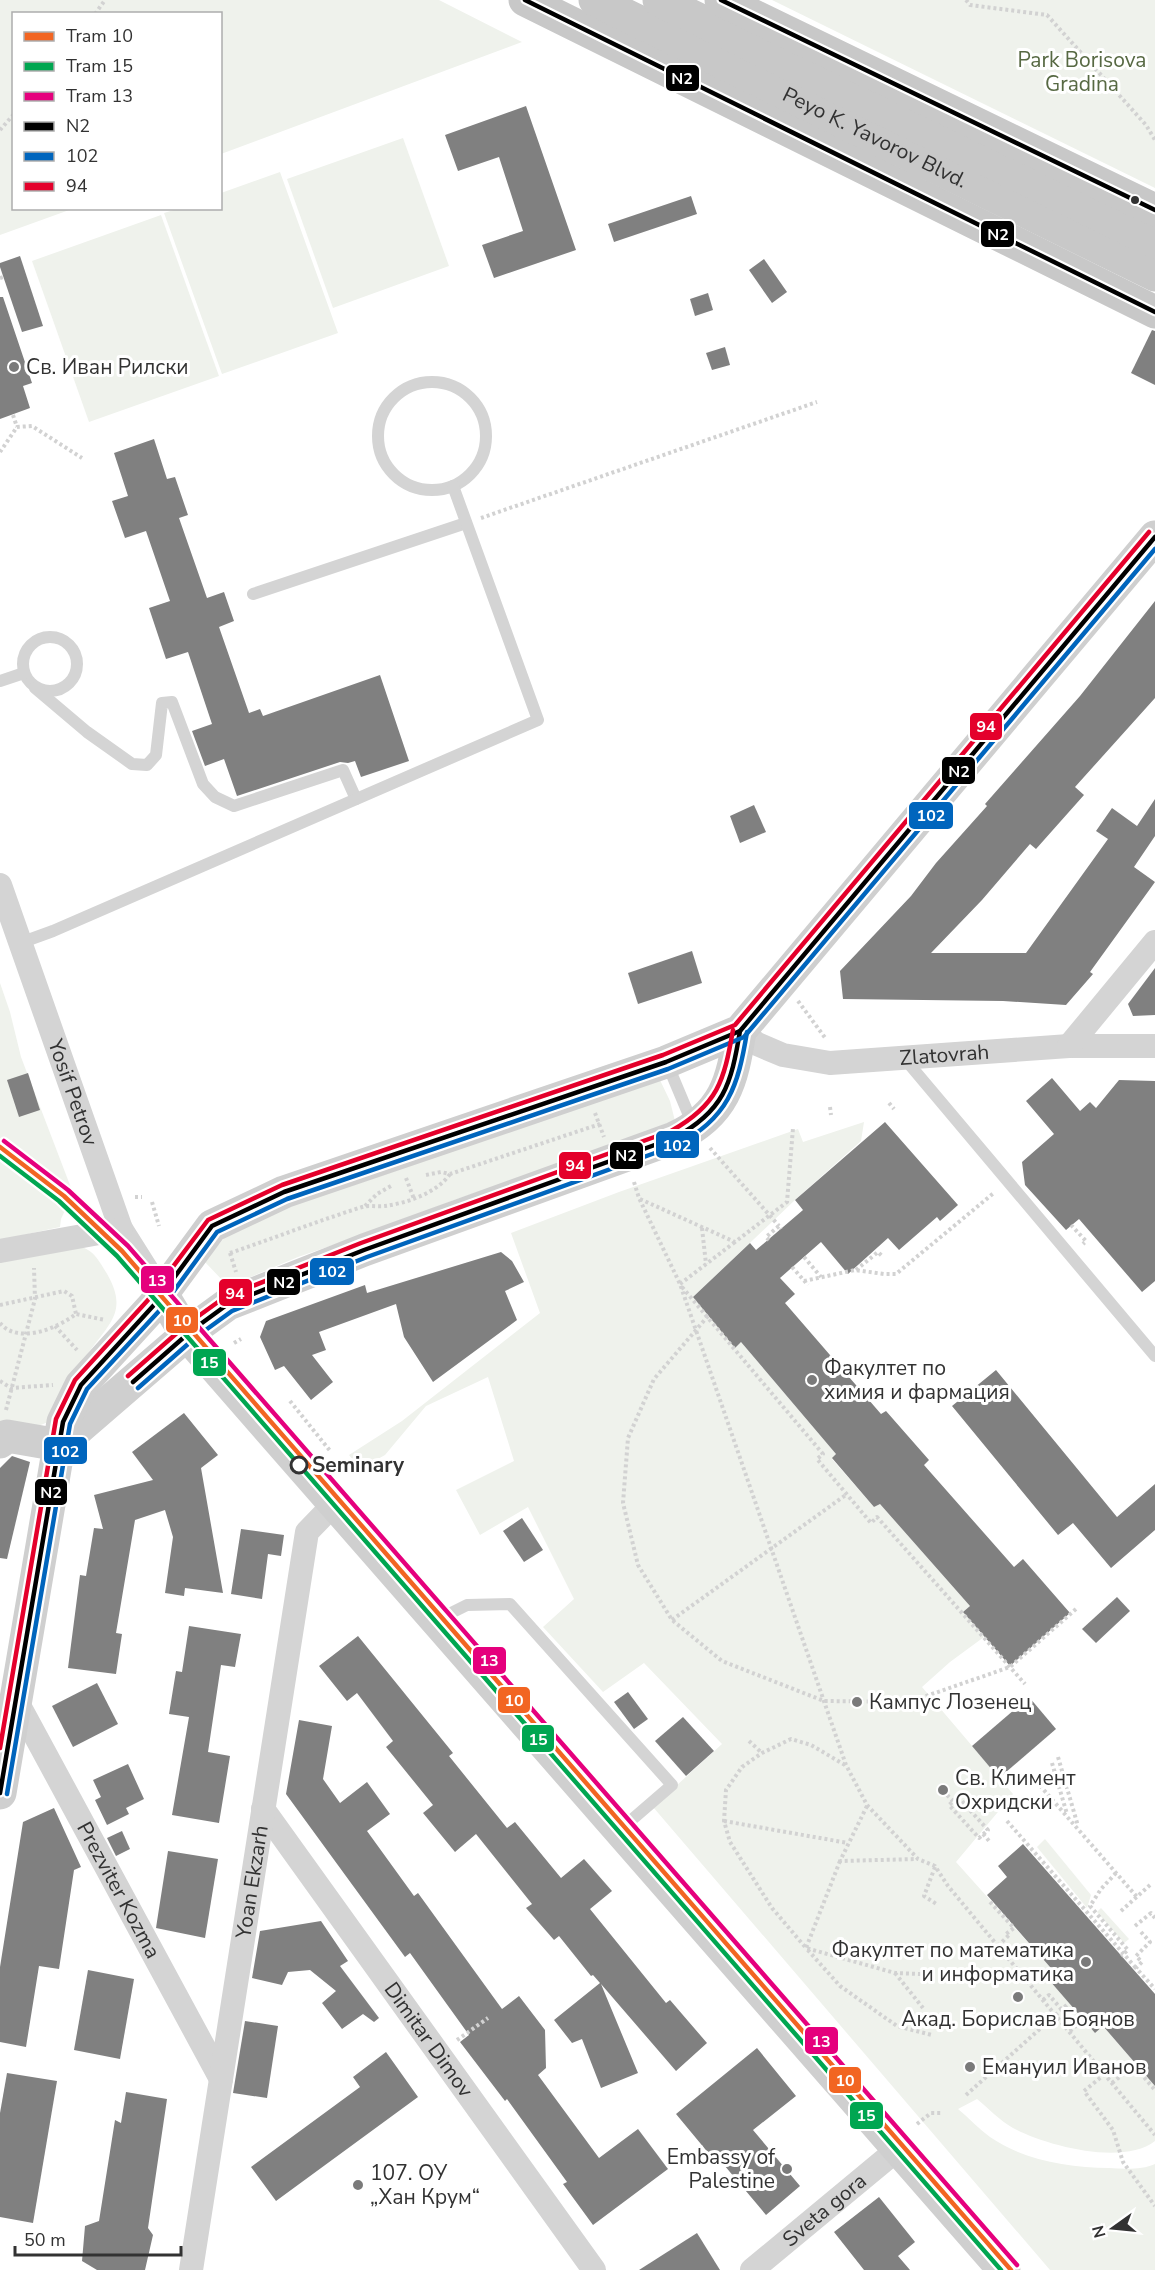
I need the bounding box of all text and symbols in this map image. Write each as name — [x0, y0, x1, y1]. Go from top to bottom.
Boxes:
legend — [12, 12, 222, 210]
text: Tram 10 — [66, 24, 133, 48]
park label: Park Borisova Gradina — [1018, 46, 1146, 98]
text: Tram 15 — [66, 54, 133, 78]
line badge: N2 — [665, 64, 700, 92]
text: N2 — [671, 68, 693, 90]
street label: Peyo K. Yavorov Blvd. — [778, 80, 972, 195]
text: Tram 13 — [66, 84, 133, 108]
text: N2 — [66, 114, 90, 138]
text: 102 — [66, 144, 98, 168]
text: 94 — [66, 174, 88, 198]
unlabelled marker — [1129, 194, 1141, 206]
line badge: N2 — [980, 220, 1015, 248]
text: N2 — [987, 224, 1009, 246]
place label: Св. Иван Рилски — [26, 353, 189, 381]
marker: Св. Иван Рилски — [7, 360, 21, 374]
line badge: 94 — [969, 712, 1003, 741]
text: 94 — [976, 716, 996, 738]
line badge: N2 — [941, 756, 976, 785]
text: N2 — [948, 761, 970, 783]
line badge: 102 — [908, 801, 954, 830]
text: 102 — [917, 805, 945, 827]
street label: Yosif Petrov — [41, 1035, 105, 1150]
street label: Zlatovrah — [899, 1038, 990, 1072]
line badge: 102 — [655, 1130, 700, 1159]
text: 102 — [663, 1135, 691, 1157]
line badge: N2 — [609, 1141, 644, 1170]
text: N2 — [615, 1145, 637, 1167]
line badge: 94 — [558, 1151, 592, 1180]
text: 94 — [565, 1155, 585, 1177]
line badge: 102 — [309, 1257, 355, 1286]
text: 102 — [318, 1261, 346, 1283]
line badge: 13 — [140, 1265, 175, 1294]
line badge: N2 — [266, 1268, 301, 1296]
text: 13 — [147, 1270, 167, 1292]
text: N2 — [273, 1272, 295, 1294]
line badge: 94 — [218, 1278, 253, 1307]
text: 94 — [225, 1283, 245, 1305]
line badge: 10 — [165, 1306, 199, 1334]
text: 10 — [172, 1310, 192, 1332]
line badge: 15 — [192, 1348, 227, 1377]
text: 15 — [199, 1352, 219, 1374]
place label: Факултет по химия и фармация — [824, 1354, 1010, 1406]
marker: Факултет по химия и фармация — [805, 1373, 819, 1387]
line badge: 102 — [43, 1436, 88, 1465]
text: 102 — [51, 1441, 79, 1463]
place label: Seminary — [312, 1451, 405, 1479]
marker: Seminary — [290, 1456, 308, 1474]
line badge: N2 — [34, 1478, 68, 1506]
text: N2 — [40, 1482, 62, 1504]
line badge: 13 — [472, 1646, 507, 1675]
text: 13 — [479, 1650, 499, 1672]
line badge: 10 — [497, 1686, 531, 1714]
place label: Кампус Лозенец — [869, 1688, 1032, 1716]
text: 10 — [504, 1690, 524, 1712]
marker: Кампус Лозенец — [850, 1695, 864, 1709]
line badge: 15 — [521, 1724, 555, 1753]
text: 15 — [528, 1729, 548, 1751]
place label: Св. Климент Охридски — [955, 1764, 1076, 1816]
marker: Св. Климент Охридски — [936, 1783, 950, 1797]
street label: Prezviter Kozma — [70, 1817, 167, 1963]
street label: Yoan Ekzarh — [229, 1823, 275, 1941]
place label: Факултет по математика и информатика — [832, 1936, 1074, 1988]
marker: Факултет по математика и информатика — [1079, 1955, 1093, 1969]
street label: Dimitar Dimov — [378, 1976, 480, 2103]
marker: Акад. Борислав Боянов — [1011, 1990, 1025, 2004]
place label: Акад. Борислав Боянов — [901, 2005, 1135, 2033]
line badge: 13 — [804, 2026, 839, 2055]
text: 13 — [811, 2031, 831, 2053]
place label: Емануил Иванов — [982, 2053, 1147, 2081]
marker: Емануил Иванов — [963, 2060, 977, 2074]
line badge: 10 — [828, 2066, 862, 2094]
text: 10 — [835, 2070, 855, 2092]
line badge: 15 — [849, 2101, 884, 2130]
text: 15 — [856, 2105, 876, 2127]
place label: Embassy of Palestine — [667, 2143, 776, 2195]
place label: 107. ОУ „Хан Крум“ — [370, 2159, 480, 2211]
marker: Embassy of Palestine — [780, 2162, 794, 2176]
street label: Sveta gora — [777, 2167, 872, 2253]
marker: 107. ОУ „Хан Крум“ — [351, 2178, 365, 2192]
north arrow — [1083, 2198, 1143, 2258]
scale bar — [15, 2219, 182, 2257]
text: N — [1087, 2223, 1112, 2240]
text: 50 m — [24, 2228, 66, 2252]

